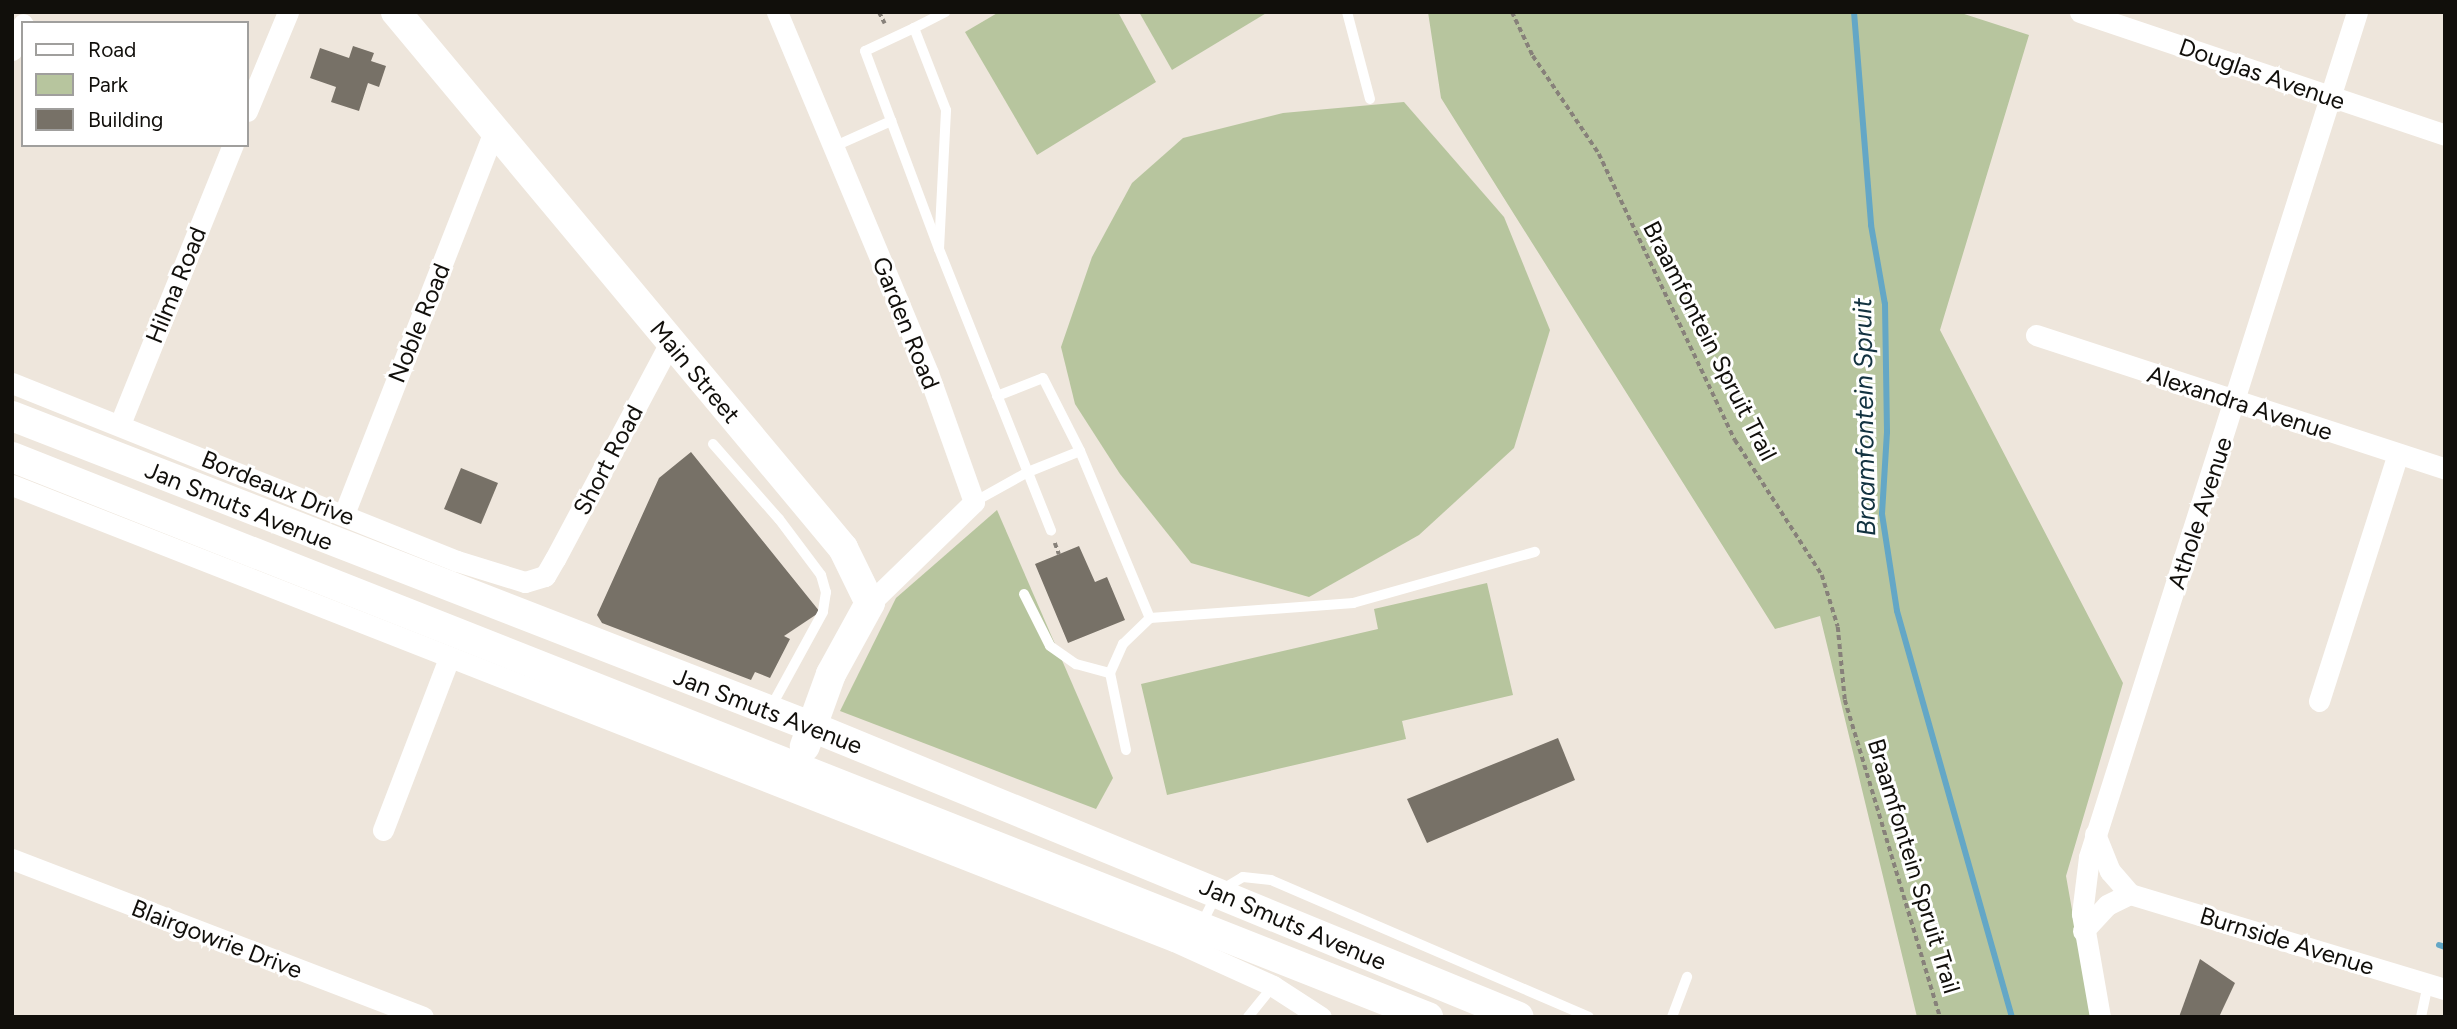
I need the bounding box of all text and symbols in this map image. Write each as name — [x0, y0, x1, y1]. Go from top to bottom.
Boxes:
legend — [21, 21, 248, 147]
street label: Douglas Avenue — [2175, 32, 2349, 116]
text: Road — [88, 37, 136, 62]
text: Park — [88, 72, 128, 97]
text: Building — [88, 107, 163, 132]
street label: Braamfontein Spruit Trail — [1637, 216, 1783, 466]
street label: Hilma Road — [140, 223, 212, 347]
street label: Garden Road — [866, 253, 946, 393]
street label: Noble Road — [382, 259, 456, 387]
water label: Braamfontein Spruit — [1847, 298, 1883, 536]
street label: Main Street — [644, 315, 746, 429]
street label: Alexandra Avenue — [2144, 359, 2336, 447]
street label: Short Road — [567, 400, 649, 520]
street label: Athole Avenue — [2162, 433, 2238, 593]
street label: Bordeaux Drive — [197, 444, 359, 532]
street label: Jan Smuts Avenue — [141, 455, 337, 557]
street label: Jan Smuts Avenue — [670, 662, 866, 760]
street label: Braamfontein Spruit Trail — [1861, 735, 1967, 997]
street label: Jan Smuts Avenue — [1195, 872, 1391, 976]
street label: Blairgowrie Drive — [128, 893, 306, 985]
street label: Burnside Avenue — [2196, 901, 2378, 981]

